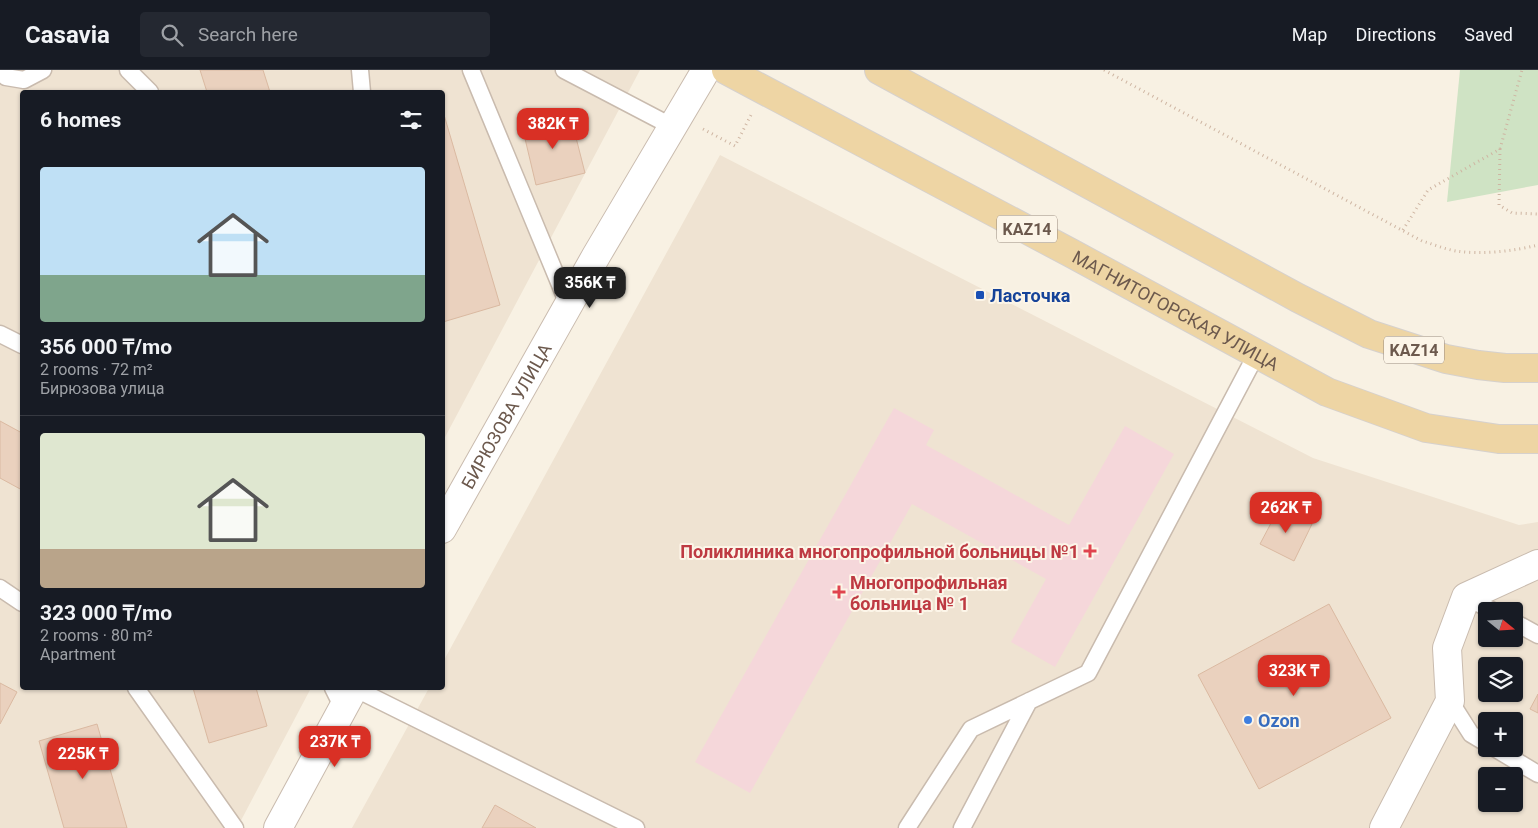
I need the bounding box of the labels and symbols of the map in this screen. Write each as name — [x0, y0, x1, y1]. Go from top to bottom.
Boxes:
pin: 382K ₸ — [512, 108, 594, 150]
road number: KAZ14 — [997, 216, 1057, 242]
street label: МАГНИТОГОРСКАЯ УЛИЦА — [1069, 246, 1283, 375]
pin: 356K ₸ — [549, 266, 631, 309]
place label: Ласточка — [990, 285, 1071, 306]
marker: Ласточка — [974, 289, 986, 301]
road number: KAZ14 — [1384, 336, 1444, 364]
street label: БИРЮЗОВА УЛИЦА — [457, 339, 555, 492]
pin: 262K ₸ — [1245, 492, 1327, 534]
place label: Поликлиника многопрофильной больницы №1 — [680, 541, 1079, 562]
marker: Поликлиника многопрофильной больницы №1 — [1083, 544, 1097, 558]
place label: Многопрофильная больница № 1 — [850, 572, 1008, 614]
marker: Многопрофильная больница № 1 — [832, 585, 846, 599]
north arrow — [1478, 602, 1522, 648]
pin: 323K ₸ — [1253, 654, 1335, 697]
place label: Ozon — [1258, 710, 1300, 731]
marker: Ozon — [1242, 714, 1254, 726]
pin: 237K ₸ — [294, 726, 376, 768]
pin: 225K ₸ — [42, 738, 124, 780]

